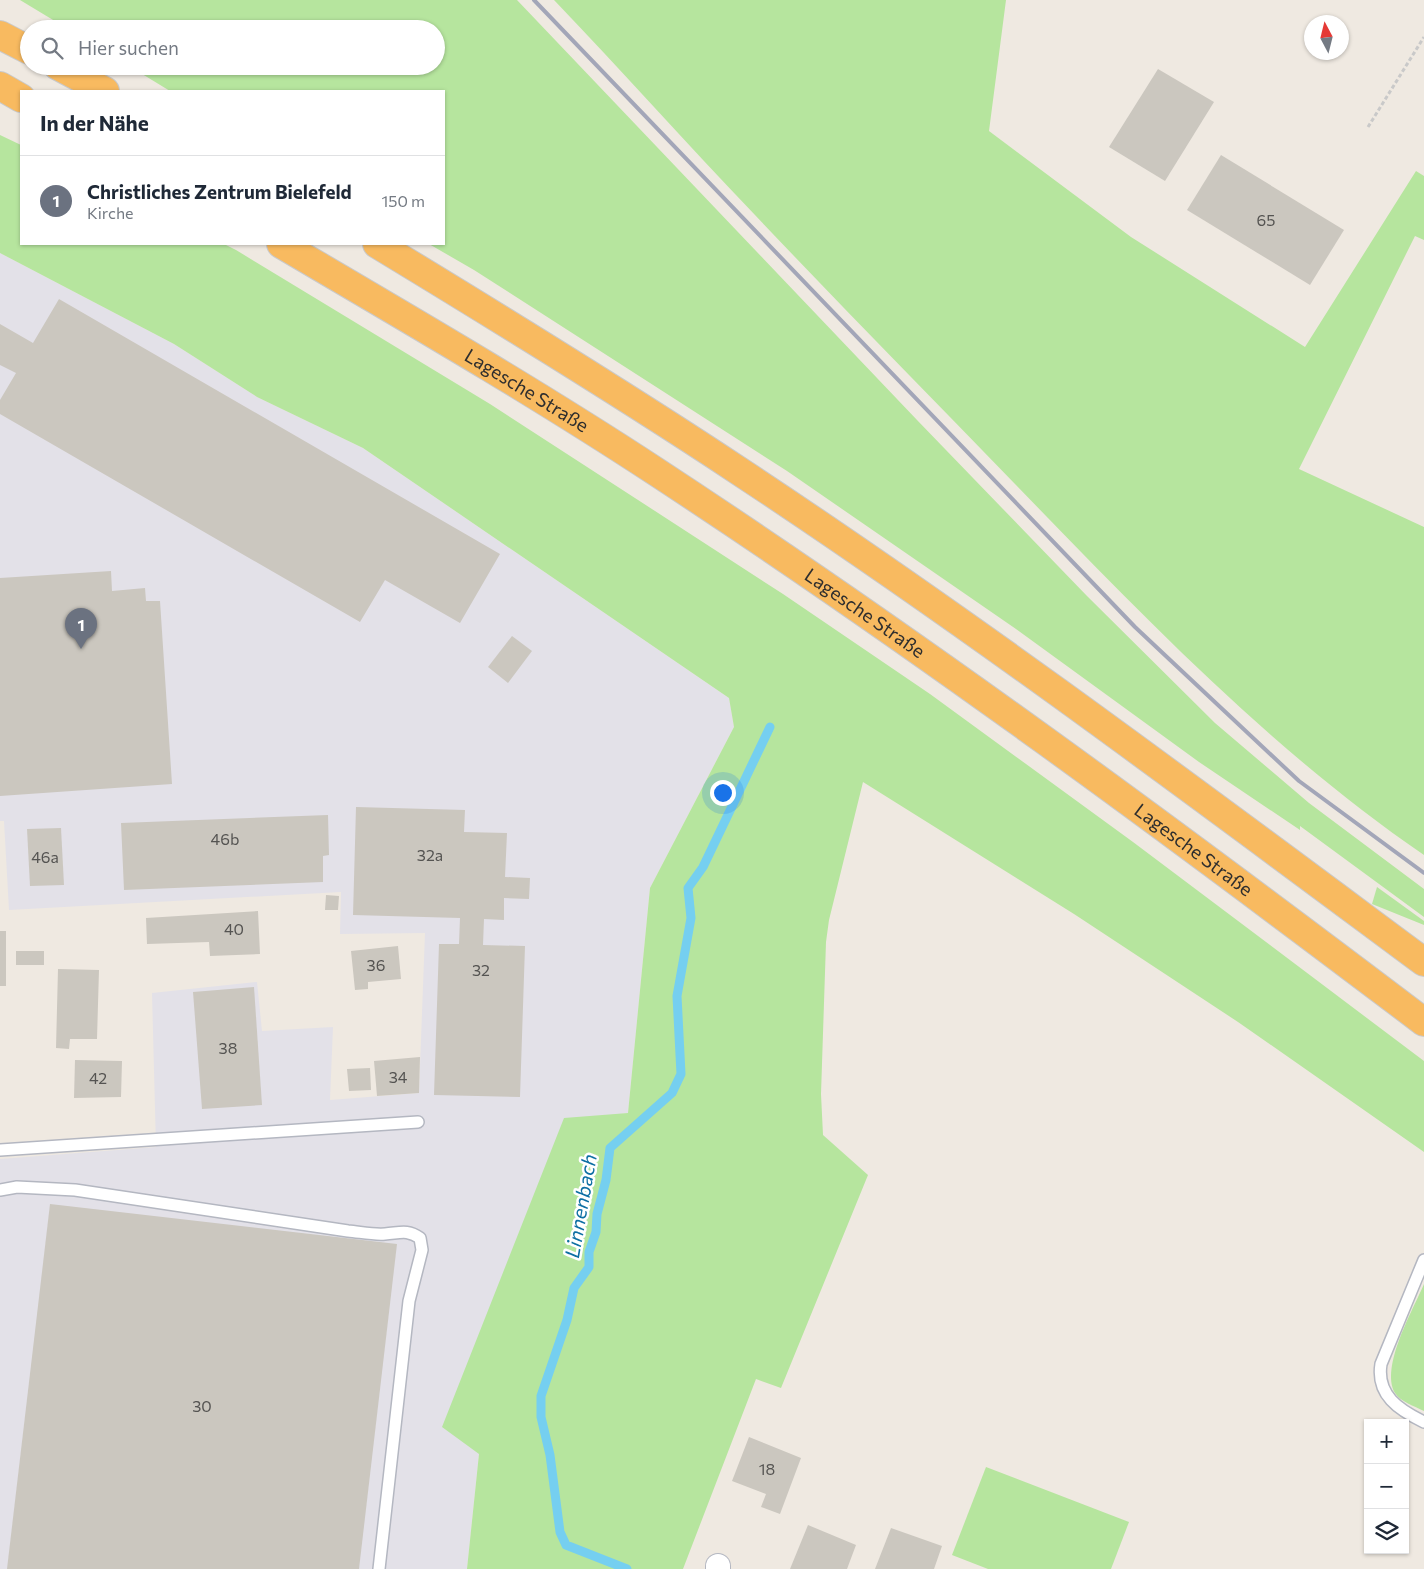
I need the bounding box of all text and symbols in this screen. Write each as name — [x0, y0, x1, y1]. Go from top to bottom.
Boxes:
north arrow — [1304, 15, 1349, 60]
search box — [20, 20, 445, 75]
icon: search — [38, 34, 66, 62]
text: Hier suchen — [78, 36, 179, 59]
text: In der Nähe — [40, 110, 149, 135]
text: Christliches Zentrum Bielefeld — [87, 180, 352, 203]
text: 1 — [52, 191, 60, 210]
text: 150 m — [382, 191, 425, 210]
text: Kirche — [87, 203, 133, 222]
house number: 65 — [1257, 210, 1275, 229]
street label: Lagesche Straße — [461, 343, 593, 437]
street label: Lagesche Straße — [801, 563, 930, 662]
pin: 1 — [65, 608, 97, 649]
your location — [710, 780, 736, 806]
street label: Lagesche Straße — [1130, 798, 1258, 900]
house number: 46b — [211, 829, 239, 848]
house number: 32a — [417, 845, 443, 864]
house number: 46a — [31, 847, 59, 866]
house number: 40 — [224, 919, 244, 938]
house number: 36 — [367, 955, 385, 974]
house number: 32 — [472, 960, 490, 979]
house number: 38 — [219, 1038, 237, 1057]
house number: 34 — [389, 1067, 408, 1086]
house number: 42 — [89, 1068, 107, 1087]
water label: Linnenbach — [559, 1152, 601, 1260]
house number: 30 — [192, 1396, 212, 1415]
map controls — [1364, 1419, 1409, 1554]
button: + — [1364, 1419, 1409, 1464]
house number: 18 — [759, 1459, 775, 1478]
button: − — [1364, 1464, 1409, 1509]
button: layers — [1364, 1509, 1409, 1554]

